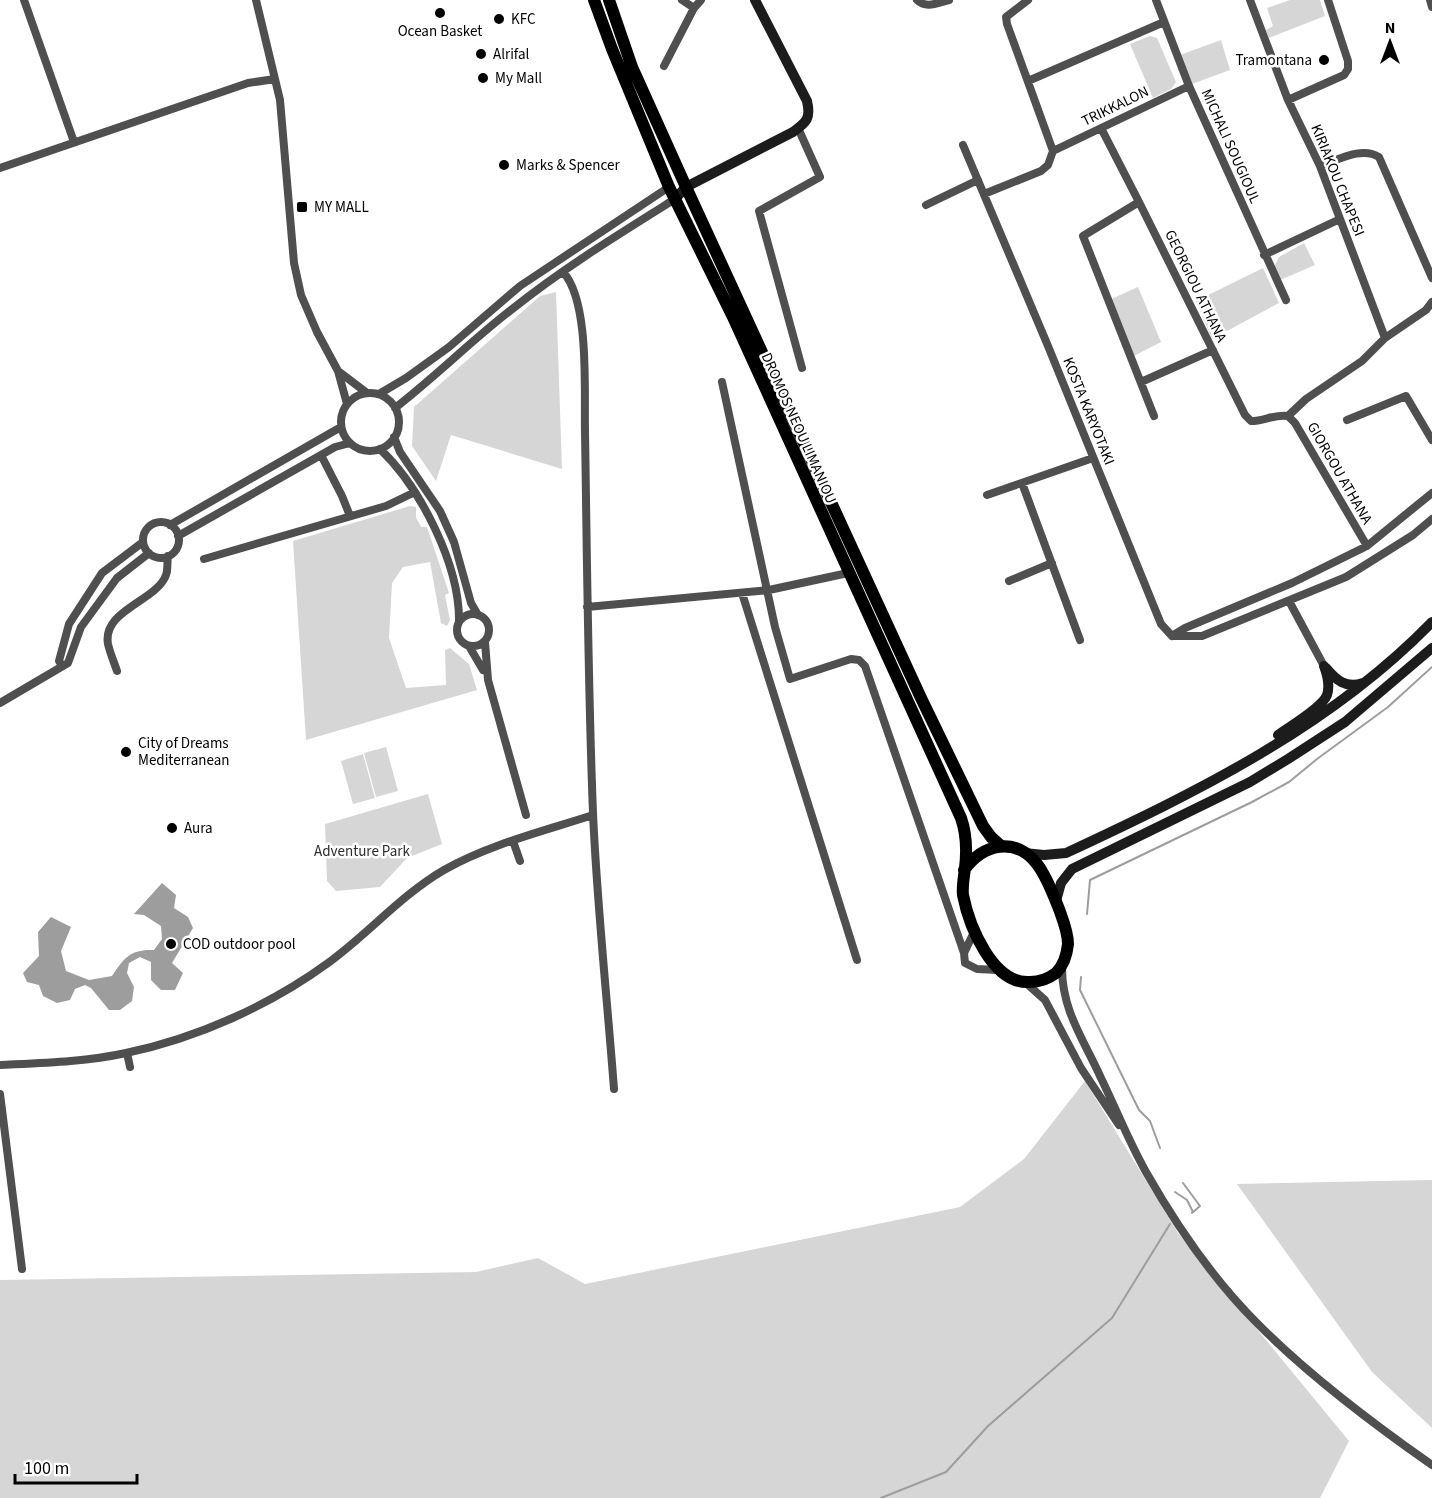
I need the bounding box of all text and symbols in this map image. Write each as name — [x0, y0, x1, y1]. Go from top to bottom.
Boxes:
marker: Ocean Basket — [433, 6, 447, 20]
place label: KFC — [511, 9, 536, 30]
marker: KFC — [492, 12, 506, 26]
north arrow — [1360, 12, 1420, 72]
text: N — [1385, 17, 1395, 39]
place label: Ocean Basket — [398, 21, 482, 42]
place label: Alrifal — [493, 44, 530, 65]
marker: Alrifal — [474, 47, 488, 61]
place label: Tramontana — [1235, 50, 1312, 71]
marker: Tramontana — [1317, 53, 1331, 67]
place label: My Mall — [495, 68, 542, 89]
marker: My Mall — [476, 71, 490, 85]
street label: TRIKKALON — [1078, 81, 1152, 132]
street label: MICHALI SOUGIOUL — [1196, 86, 1265, 207]
street label: KIRIAKOU CHAPESI — [1305, 121, 1370, 239]
place label: Marks & Spencer — [516, 155, 620, 176]
marker: Marks & Spencer — [497, 158, 511, 172]
place label: MY MALL — [314, 197, 369, 218]
marker: MY MALL — [295, 200, 309, 214]
street label: GEORGIOU ATHANA — [1159, 227, 1232, 347]
street label: DROMOS NEOU LIMANIOU — [756, 349, 841, 507]
street label: KOSTA KARYOTAKI — [1057, 354, 1120, 468]
street label: GIORGOU ATHANA — [1302, 418, 1378, 529]
place label: City of Dreams Mediterranean — [138, 733, 229, 771]
marker: City of Dreams Mediterranean — [119, 745, 133, 759]
place label: Aura — [184, 818, 213, 839]
marker: Aura — [165, 821, 179, 835]
park label: Adventure Park — [314, 841, 410, 862]
place label: COD outdoor pool — [183, 934, 296, 955]
marker: COD outdoor pool — [164, 937, 178, 951]
scale bar — [15, 1447, 136, 1485]
text: 100 m — [24, 1456, 69, 1481]

